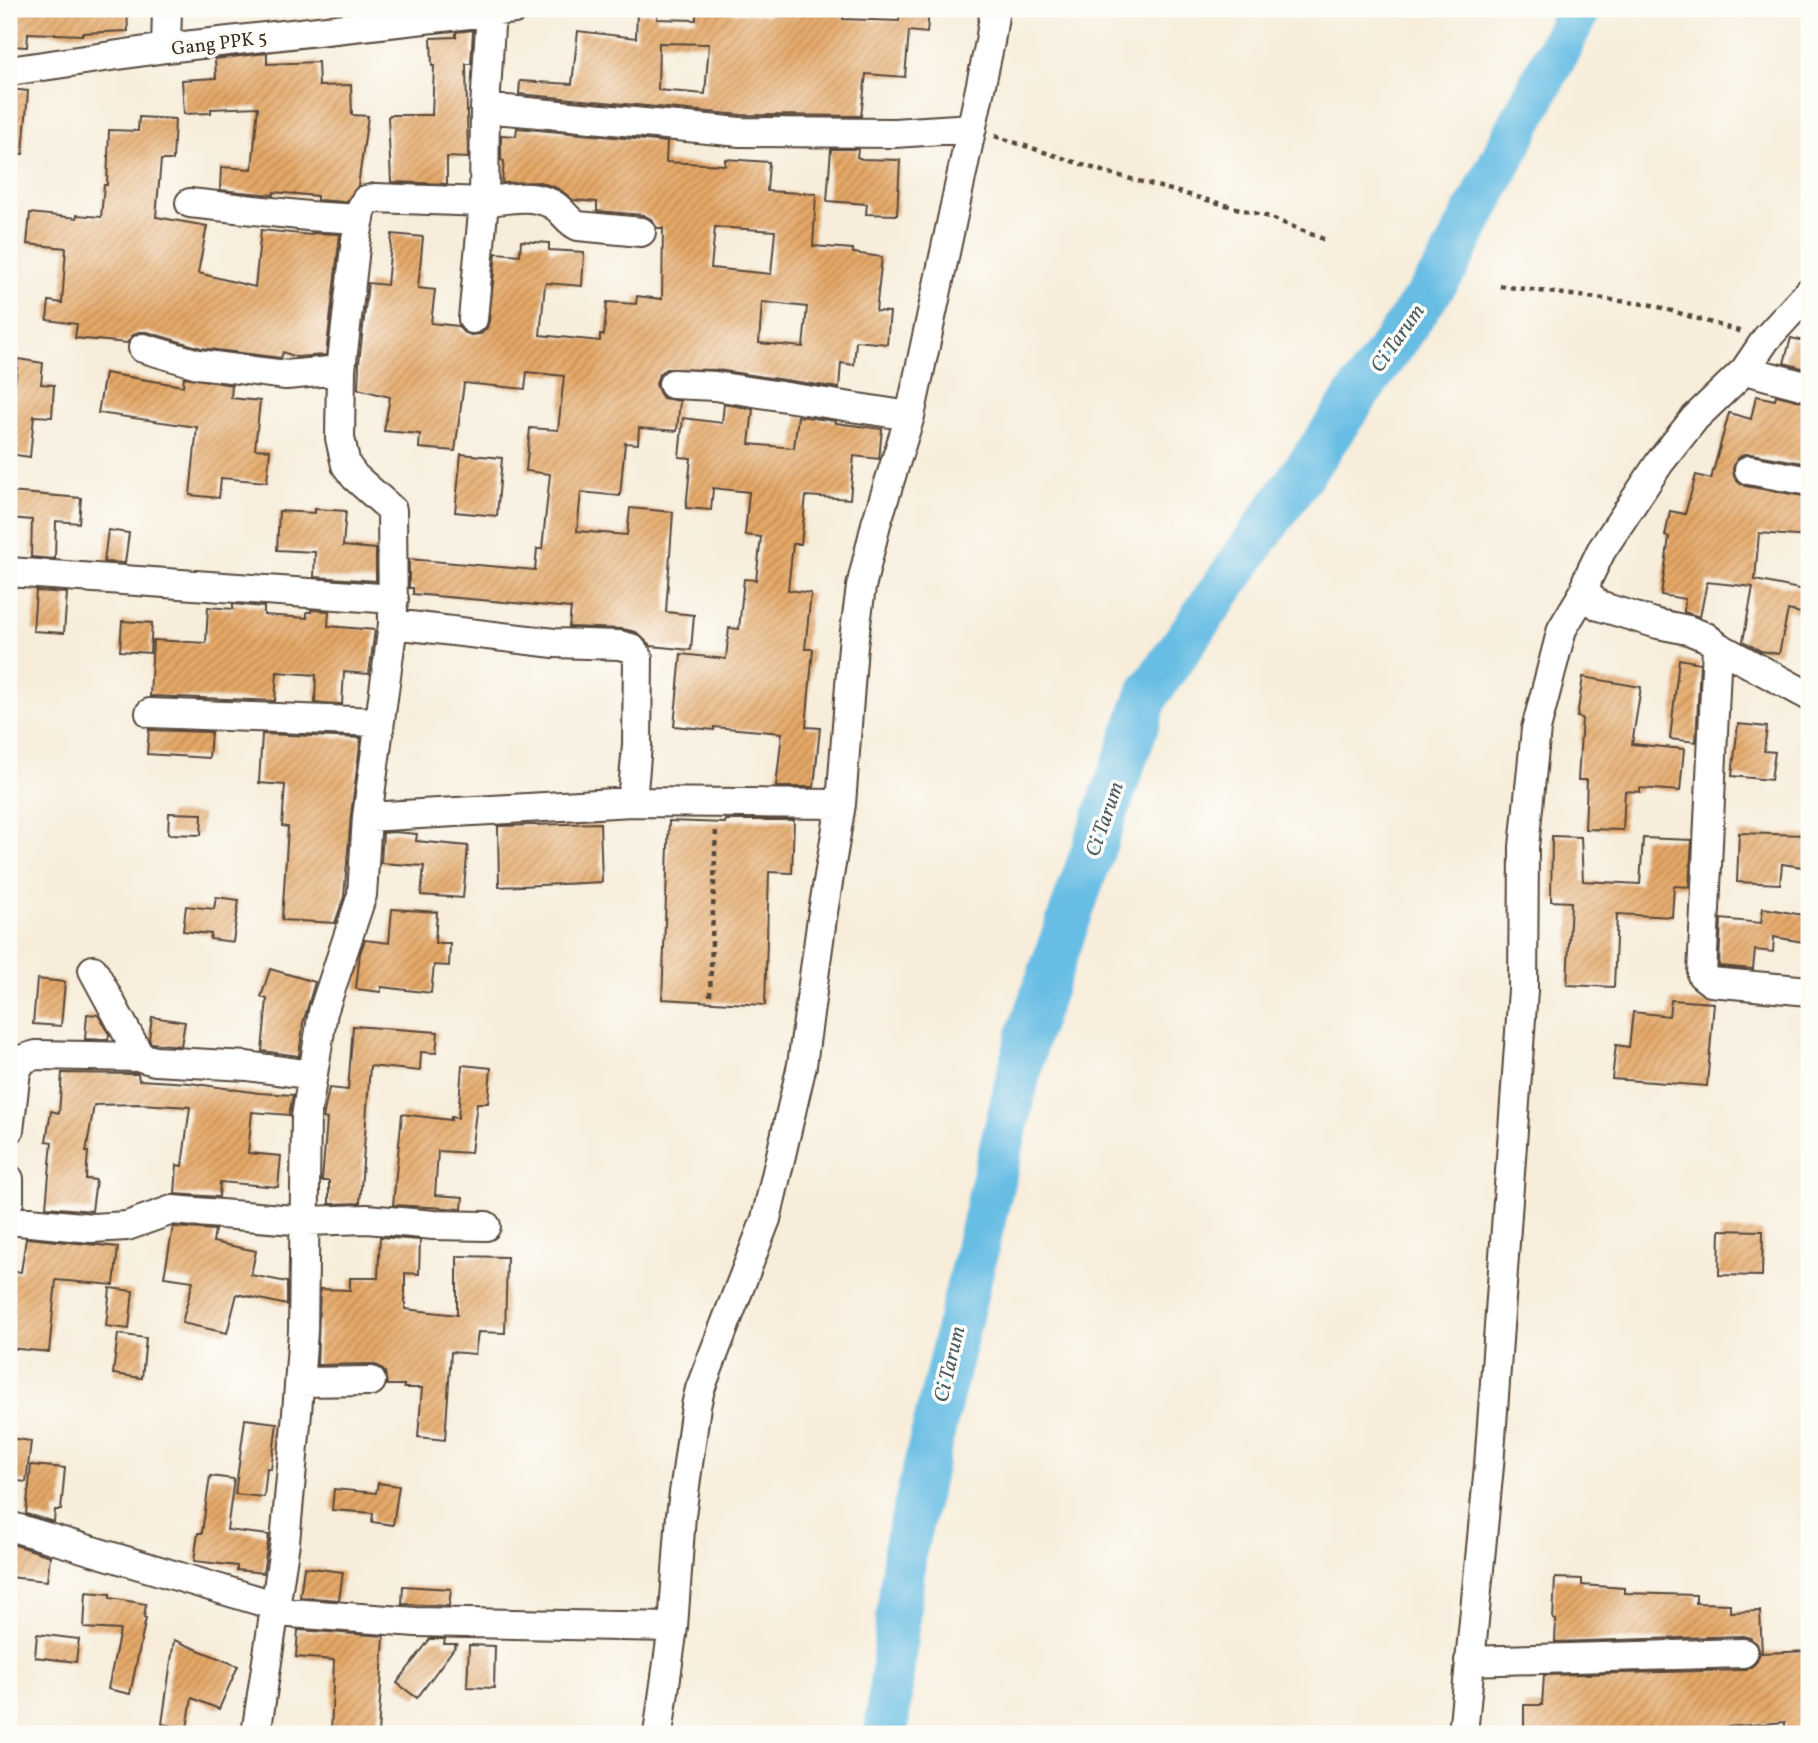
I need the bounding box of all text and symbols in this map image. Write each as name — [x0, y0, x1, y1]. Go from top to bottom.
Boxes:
street label: Gang PPK 5 — [170, 25, 269, 63]
water label: Ci Tarum — [1364, 299, 1432, 379]
water label: Ci Tarum — [1079, 778, 1132, 861]
water label: Ci Tarum — [928, 1323, 973, 1405]

